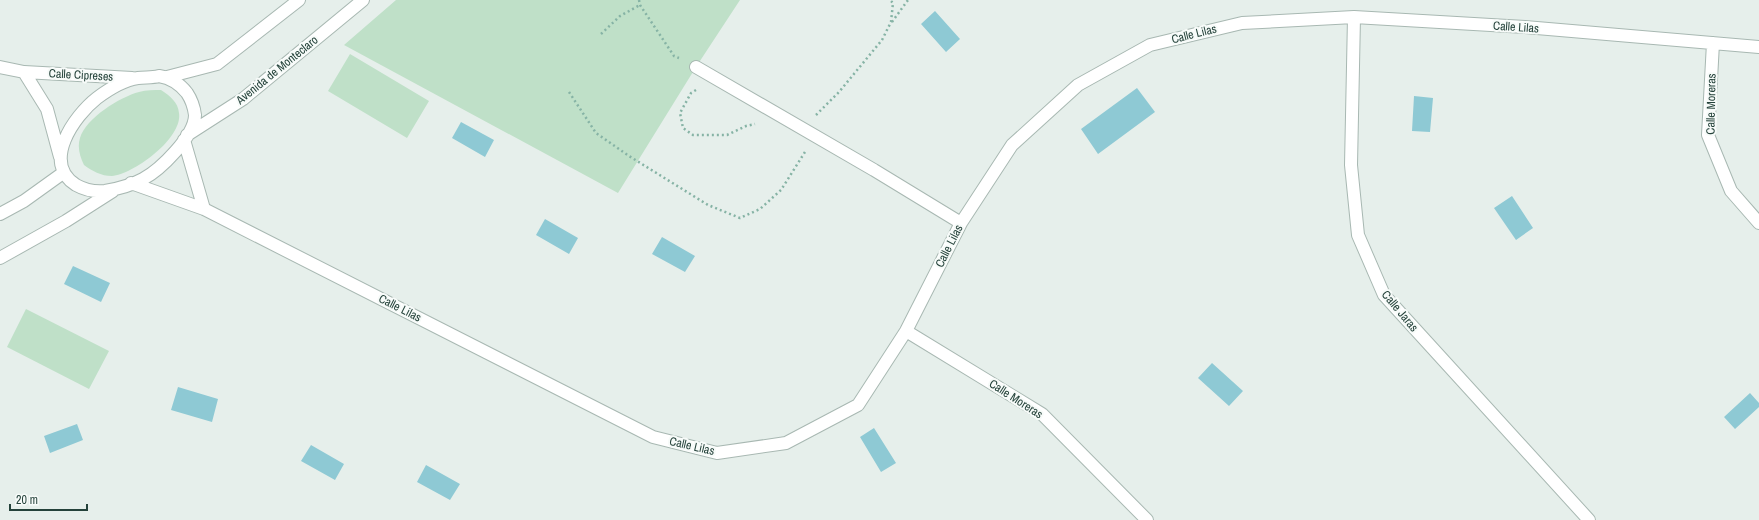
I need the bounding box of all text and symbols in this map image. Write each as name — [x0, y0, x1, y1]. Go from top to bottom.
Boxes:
street label: Calle Lilas — [1493, 17, 1540, 37]
street label: Calle Lilas — [1170, 21, 1218, 47]
street label: Avenida de Monteclaro — [232, 32, 321, 109]
street label: Calle Cipreses — [48, 65, 114, 85]
street label: Calle Moreras — [1702, 73, 1720, 135]
street label: Calle Lilas — [931, 222, 967, 270]
street label: Calle Jaras — [1378, 287, 1422, 335]
street label: Calle Lilas — [376, 290, 424, 326]
street label: Calle Moreras — [986, 376, 1046, 422]
street label: Calle Lilas — [668, 433, 716, 459]
scale bar — [10, 486, 87, 512]
text: 20 m — [16, 492, 38, 508]

